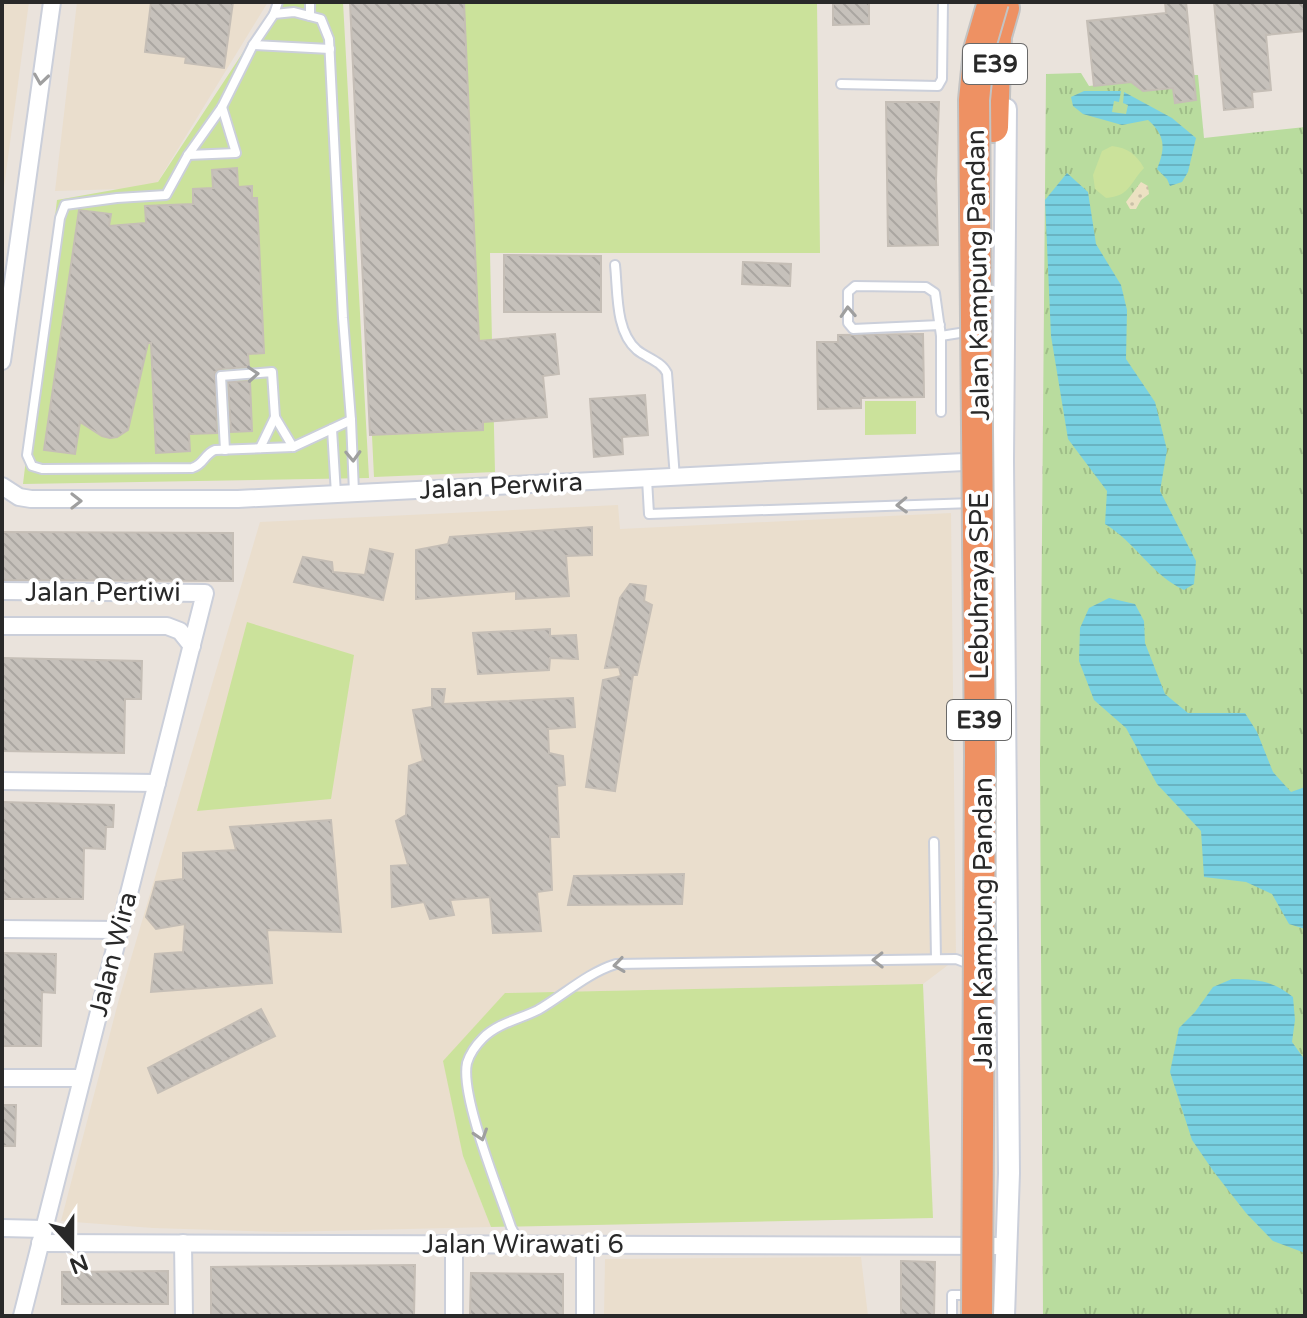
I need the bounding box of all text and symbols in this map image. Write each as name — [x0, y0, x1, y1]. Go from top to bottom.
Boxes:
road number: E39 — [963, 44, 1027, 84]
one-way arrow — [33, 72, 50, 86]
street label: Jalan Kampung Pandan — [960, 129, 996, 421]
one-way arrow — [840, 305, 857, 318]
one-way arrow — [247, 366, 260, 383]
one-way arrow — [344, 450, 361, 463]
street label: Jalan Perwira — [418, 466, 584, 506]
one-way arrow — [70, 492, 83, 510]
street label: Lebuhraya SPE — [964, 492, 995, 680]
one-way arrow — [895, 497, 908, 514]
street label: Jalan Pertiwi — [25, 577, 181, 608]
road number: E39 — [947, 700, 1011, 740]
street label: Jalan Kampung Pandan — [968, 777, 999, 1069]
street label: Jalan Wira — [83, 888, 143, 1020]
one-way arrow — [871, 951, 884, 969]
one-way arrow — [612, 956, 625, 973]
one-way arrow — [471, 1128, 487, 1142]
north arrow — [32, 1206, 112, 1286]
street label: Jalan Wirawati 6 — [422, 1229, 624, 1260]
text: N — [66, 1248, 92, 1279]

